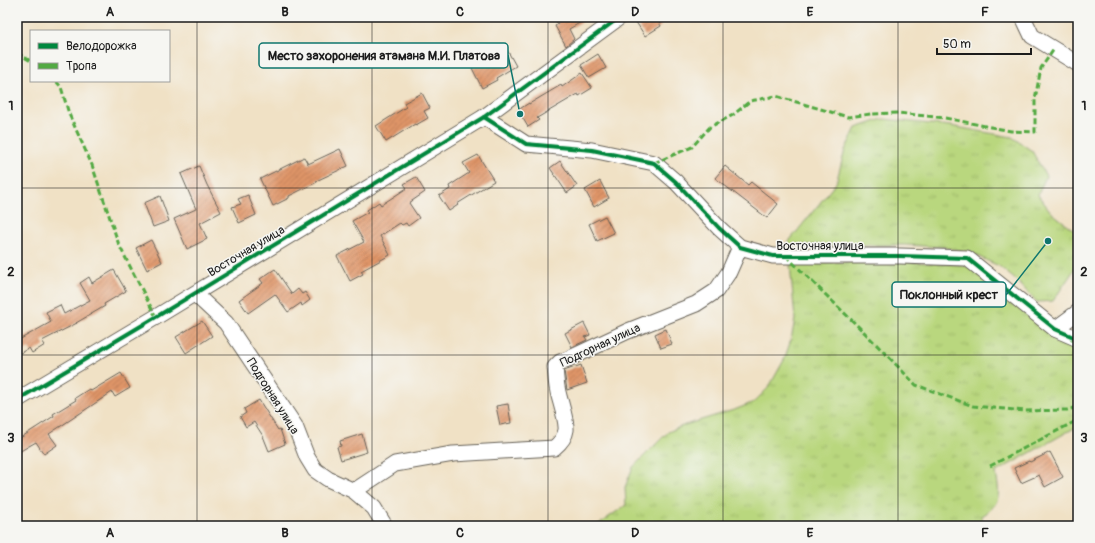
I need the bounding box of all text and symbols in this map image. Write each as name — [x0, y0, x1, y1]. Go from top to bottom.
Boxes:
text: A — [106, 4, 115, 20]
text: B — [281, 4, 289, 20]
text: C — [456, 4, 464, 20]
text: D — [631, 4, 639, 20]
text: E — [807, 4, 814, 20]
text: F — [981, 4, 989, 20]
legend — [30, 30, 170, 82]
scale bar — [937, 30, 1031, 56]
text: 50 m — [943, 37, 971, 52]
text: Велодорожка — [66, 39, 137, 54]
callout: Место захоронения атамана М.И. Платова — [259, 43, 508, 68]
text: Место захоронения атамана М.И. Платова — [268, 48, 500, 64]
text: Тропа — [66, 59, 97, 74]
text: 1 — [8, 98, 14, 114]
text: 1 — [1081, 98, 1087, 114]
street label: Восточная улица — [205, 222, 288, 280]
street label: Восточная улица — [776, 239, 864, 254]
text: 2 — [7, 264, 15, 280]
text: 2 — [1080, 264, 1088, 280]
callout: Поклонный крест — [892, 282, 1006, 307]
text: Поклонный крест — [900, 287, 998, 303]
street label: Подгорная улица — [558, 320, 643, 371]
street label: Подгорная улица — [243, 356, 302, 437]
text: 3 — [7, 430, 15, 446]
text: 3 — [1080, 430, 1088, 446]
text: A — [106, 525, 115, 541]
text: B — [281, 525, 289, 541]
text: C — [456, 525, 464, 541]
text: D — [631, 525, 639, 541]
text: E — [807, 525, 814, 541]
text: F — [981, 525, 989, 541]

